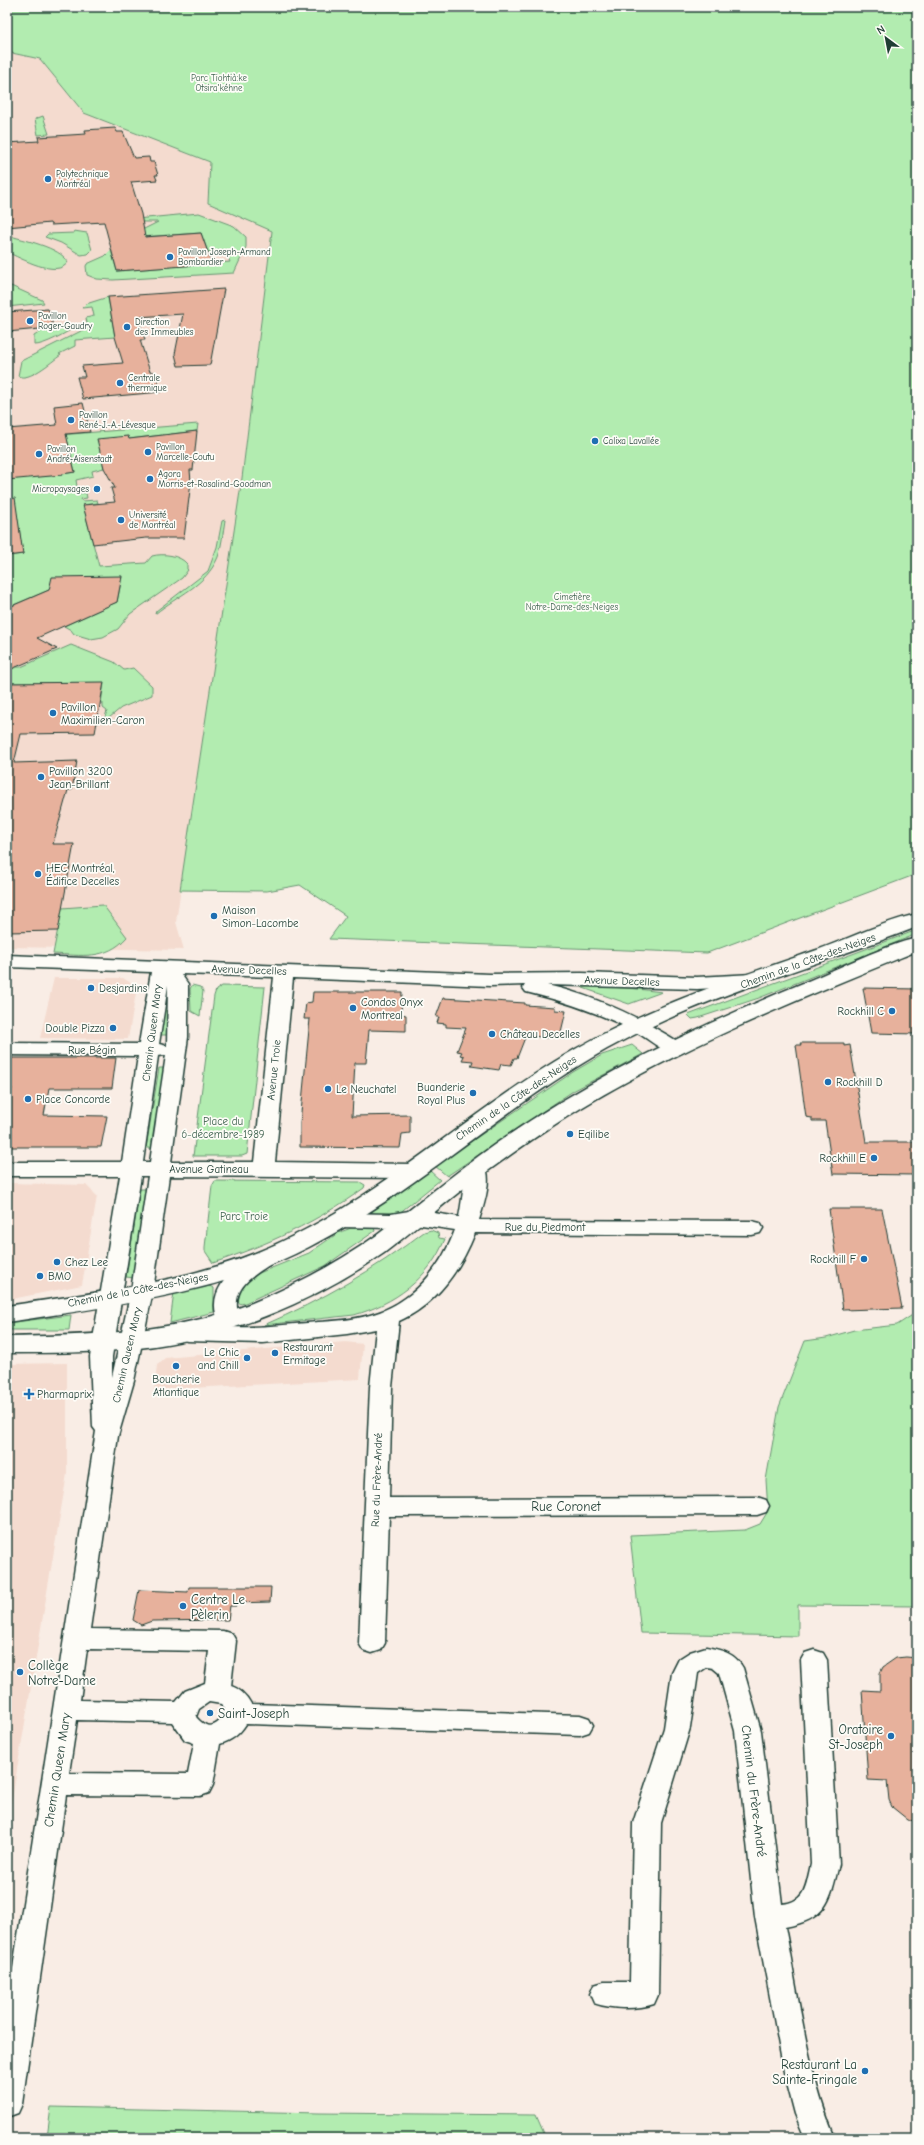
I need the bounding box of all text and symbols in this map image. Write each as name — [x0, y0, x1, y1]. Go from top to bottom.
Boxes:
north arrow — [866, 18, 906, 58]
text: N — [874, 23, 887, 37]
park label: Parc Tiohtià:ke Otsira'kéhne — [191, 73, 247, 93]
place label: Polytechnique Montréal — [56, 169, 109, 189]
marker: Polytechnique Montréal — [43, 174, 53, 184]
place label: Pavillon Joseph-Armand Bombardier — [178, 247, 271, 267]
marker: Pavillon Joseph-Armand Bombardier — [165, 252, 175, 262]
place label: Pavillon Roger-Gaudry — [38, 311, 93, 331]
marker: Pavillon Roger-Gaudry — [25, 316, 35, 326]
place label: Direction des Immeubles — [135, 317, 194, 337]
marker: Direction des Immeubles — [122, 322, 132, 332]
place label: Centrale thermique — [127, 373, 167, 393]
marker: Centrale thermique — [115, 378, 125, 388]
place label: Pavillon René-J.-A.-Lévesque — [79, 410, 156, 430]
marker: Pavillon René-J.-A.-Lévesque — [66, 415, 76, 425]
marker: Calixa Lavallée — [590, 436, 600, 446]
place label: Calixa Lavallée — [603, 436, 660, 446]
place label: Pavillon Marcelle-Coutu — [156, 442, 215, 462]
place label: Pavillon André-Aisenstadt — [47, 444, 112, 464]
marker: Pavillon Marcelle-Coutu — [143, 447, 153, 457]
marker: Pavillon André-Aisenstadt — [34, 449, 44, 459]
place label: Agora Morris-et-Rosalind-Goodman — [158, 469, 271, 489]
marker: Agora Morris-et-Rosalind-Goodman — [145, 474, 155, 484]
place label: Micropaysages — [32, 484, 89, 494]
marker: Micropaysages — [92, 484, 102, 494]
place label: Université de Montréal — [129, 510, 176, 530]
marker: Université de Montréal — [116, 515, 126, 525]
park label: Cimetière Notre-Dame-des-Neiges — [526, 592, 619, 612]
place label: Pavillon Maximilien-Caron — [61, 701, 145, 727]
marker: Pavillon Maximilien-Caron — [48, 708, 58, 718]
place label: Pavillon 3200 Jean-Brillant — [49, 765, 113, 791]
marker: Pavillon 3200 Jean-Brillant — [36, 772, 46, 782]
place label: HEC Montréal, Édifice Decelles — [46, 862, 120, 888]
marker: HEC Montréal, Édifice Decelles — [33, 869, 43, 879]
place label: Maison Simon-Lacombe — [222, 904, 299, 930]
marker: Maison Simon-Lacombe — [209, 911, 219, 921]
street label: Chemin de la Côte-des-Neiges — [739, 930, 878, 992]
street label: Avenue Decelles — [211, 962, 287, 978]
street label: Avenue Decelles — [584, 973, 660, 989]
place label: Desjardins — [99, 982, 148, 995]
marker: Desjardins — [86, 983, 96, 993]
street label: Chemin Queen Mary — [140, 984, 164, 1082]
place label: Condos Onyx Montreal — [361, 996, 424, 1022]
marker: Condos Onyx Montreal — [348, 1003, 358, 1013]
place label: Rockhill C — [837, 1005, 884, 1018]
marker: Rockhill C — [887, 1006, 897, 1016]
place label: Double Pizza — [46, 1022, 105, 1035]
marker: Double Pizza — [108, 1023, 118, 1033]
place label: Château Decelles — [500, 1028, 580, 1041]
marker: Château Decelles — [487, 1029, 497, 1039]
street label: Avenue Troie — [264, 1039, 284, 1101]
street label: Rue Bégin — [68, 1044, 116, 1057]
street label: Chemin de la Côte-des-Neiges — [453, 1052, 579, 1143]
place label: Rockhill D — [836, 1076, 883, 1089]
marker: Rockhill D — [823, 1077, 833, 1087]
place label: Buanderie Royal Plus — [417, 1081, 465, 1107]
place label: Le Neuchatel — [336, 1083, 397, 1096]
marker: Le Neuchatel — [323, 1084, 333, 1094]
marker: Buanderie Royal Plus — [468, 1088, 478, 1098]
place label: Place Concorde — [36, 1093, 110, 1106]
marker: Place Concorde — [23, 1094, 33, 1104]
park label: Place du 6-décembre-1989 — [181, 1115, 265, 1141]
place label: Eqilibe — [578, 1128, 610, 1141]
marker: Eqilibe — [565, 1129, 575, 1139]
place label: Rockhill E — [820, 1152, 866, 1165]
marker: Rockhill E — [869, 1153, 879, 1163]
street label: Avenue Gatineau — [169, 1163, 249, 1176]
park label: Parc Troie — [220, 1210, 269, 1223]
street label: Rue du Piedmont — [505, 1221, 586, 1234]
place label: Rockhill F — [810, 1253, 857, 1266]
marker: Rockhill F — [859, 1254, 869, 1264]
place label: Chez Lee — [65, 1256, 108, 1269]
marker: Chez Lee — [52, 1257, 62, 1267]
place label: BMO — [48, 1270, 71, 1283]
street label: Chemin de la Côte-des-Neiges — [67, 1270, 210, 1310]
marker: BMO — [35, 1271, 45, 1281]
street label: Chemin Queen Mary — [110, 1306, 144, 1404]
place label: Restaurant Ermitage — [283, 1341, 334, 1367]
place label: Le Chic and Chill — [198, 1346, 240, 1372]
marker: Restaurant Ermitage — [270, 1348, 280, 1358]
marker: Le Chic and Chill — [242, 1353, 252, 1363]
marker: Boucherie Atlantique — [171, 1361, 181, 1371]
place label: Boucherie Atlantique — [152, 1373, 200, 1399]
place label: Pharmaprix — [37, 1388, 93, 1401]
marker: Pharmaprix — [24, 1389, 34, 1399]
street label: Rue du Frère-André — [369, 1432, 385, 1527]
street label: Rue Coronet — [531, 1499, 602, 1514]
place label: Centre Le Pèlerin — [191, 1592, 245, 1622]
marker: Centre Le Pèlerin — [178, 1601, 188, 1611]
place label: Collège Notre-Dame — [28, 1658, 96, 1688]
marker: Collège Notre-Dame — [15, 1667, 25, 1677]
place label: Saint-Joseph — [218, 1706, 289, 1721]
marker: Saint-Joseph — [205, 1708, 215, 1718]
street label: Chemin Queen Mary — [41, 1712, 73, 1828]
place label: Oratoire St-Joseph — [828, 1722, 883, 1752]
street label: Chemin du Frère-André — [738, 1724, 770, 1858]
marker: Oratoire St-Joseph — [886, 1731, 896, 1741]
place label: Restaurant La Sainte-Fringale — [772, 2057, 857, 2087]
marker: Restaurant La Sainte-Fringale — [860, 2066, 870, 2076]

